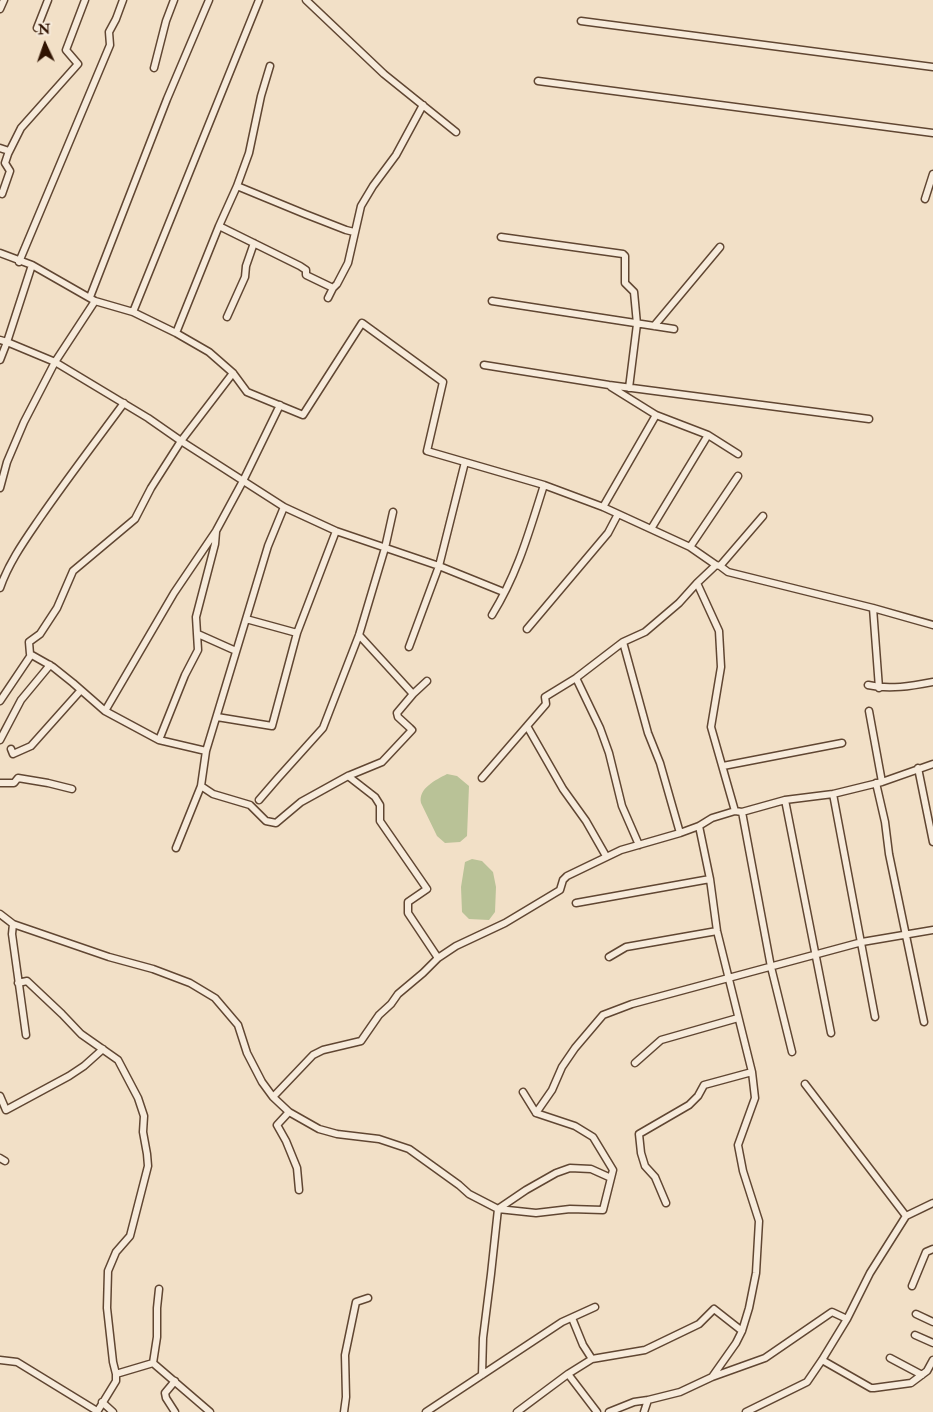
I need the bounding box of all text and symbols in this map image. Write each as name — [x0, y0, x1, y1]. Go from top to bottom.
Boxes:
north arrow — [20, 20, 70, 70]
text: N — [37, 21, 51, 38]

